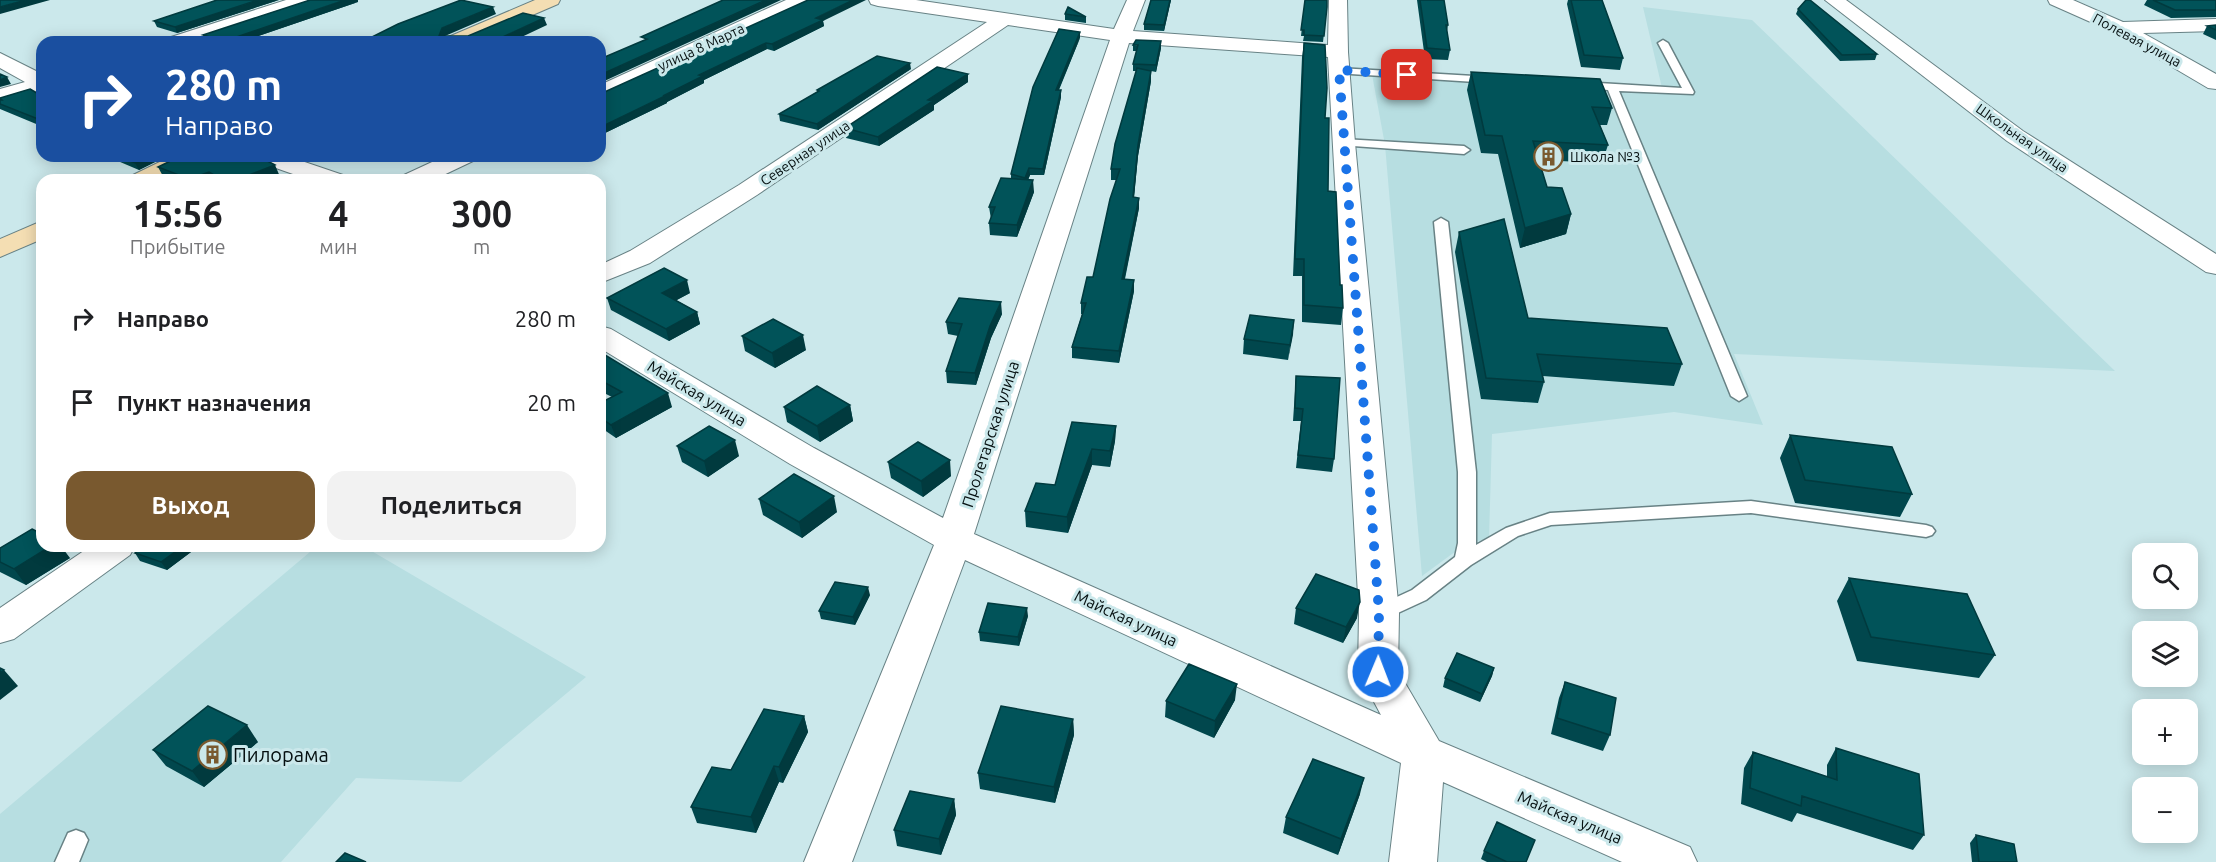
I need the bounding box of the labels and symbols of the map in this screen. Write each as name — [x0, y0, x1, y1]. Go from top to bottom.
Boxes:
street label: Полевая улица — [2090, 10, 2184, 70]
street label: улица 8 Марта — [655, 20, 747, 74]
pin — [1381, 49, 1432, 100]
street label: Школьная улица — [1973, 100, 2071, 176]
street label: Северная улица — [757, 117, 853, 189]
building icon: Школа №3 — [1533, 141, 1565, 173]
place label: Школа №3 — [1570, 149, 1641, 165]
street label: Майская улица — [645, 357, 749, 429]
street label: Пролетарская улица — [958, 359, 1022, 509]
street label: Майская улица — [1072, 586, 1180, 650]
position arrow — [1346, 640, 1410, 704]
building icon: Пилорама — [196, 738, 228, 770]
place label: Пилорама — [233, 743, 329, 766]
street label: Майская улица — [1515, 787, 1625, 847]

